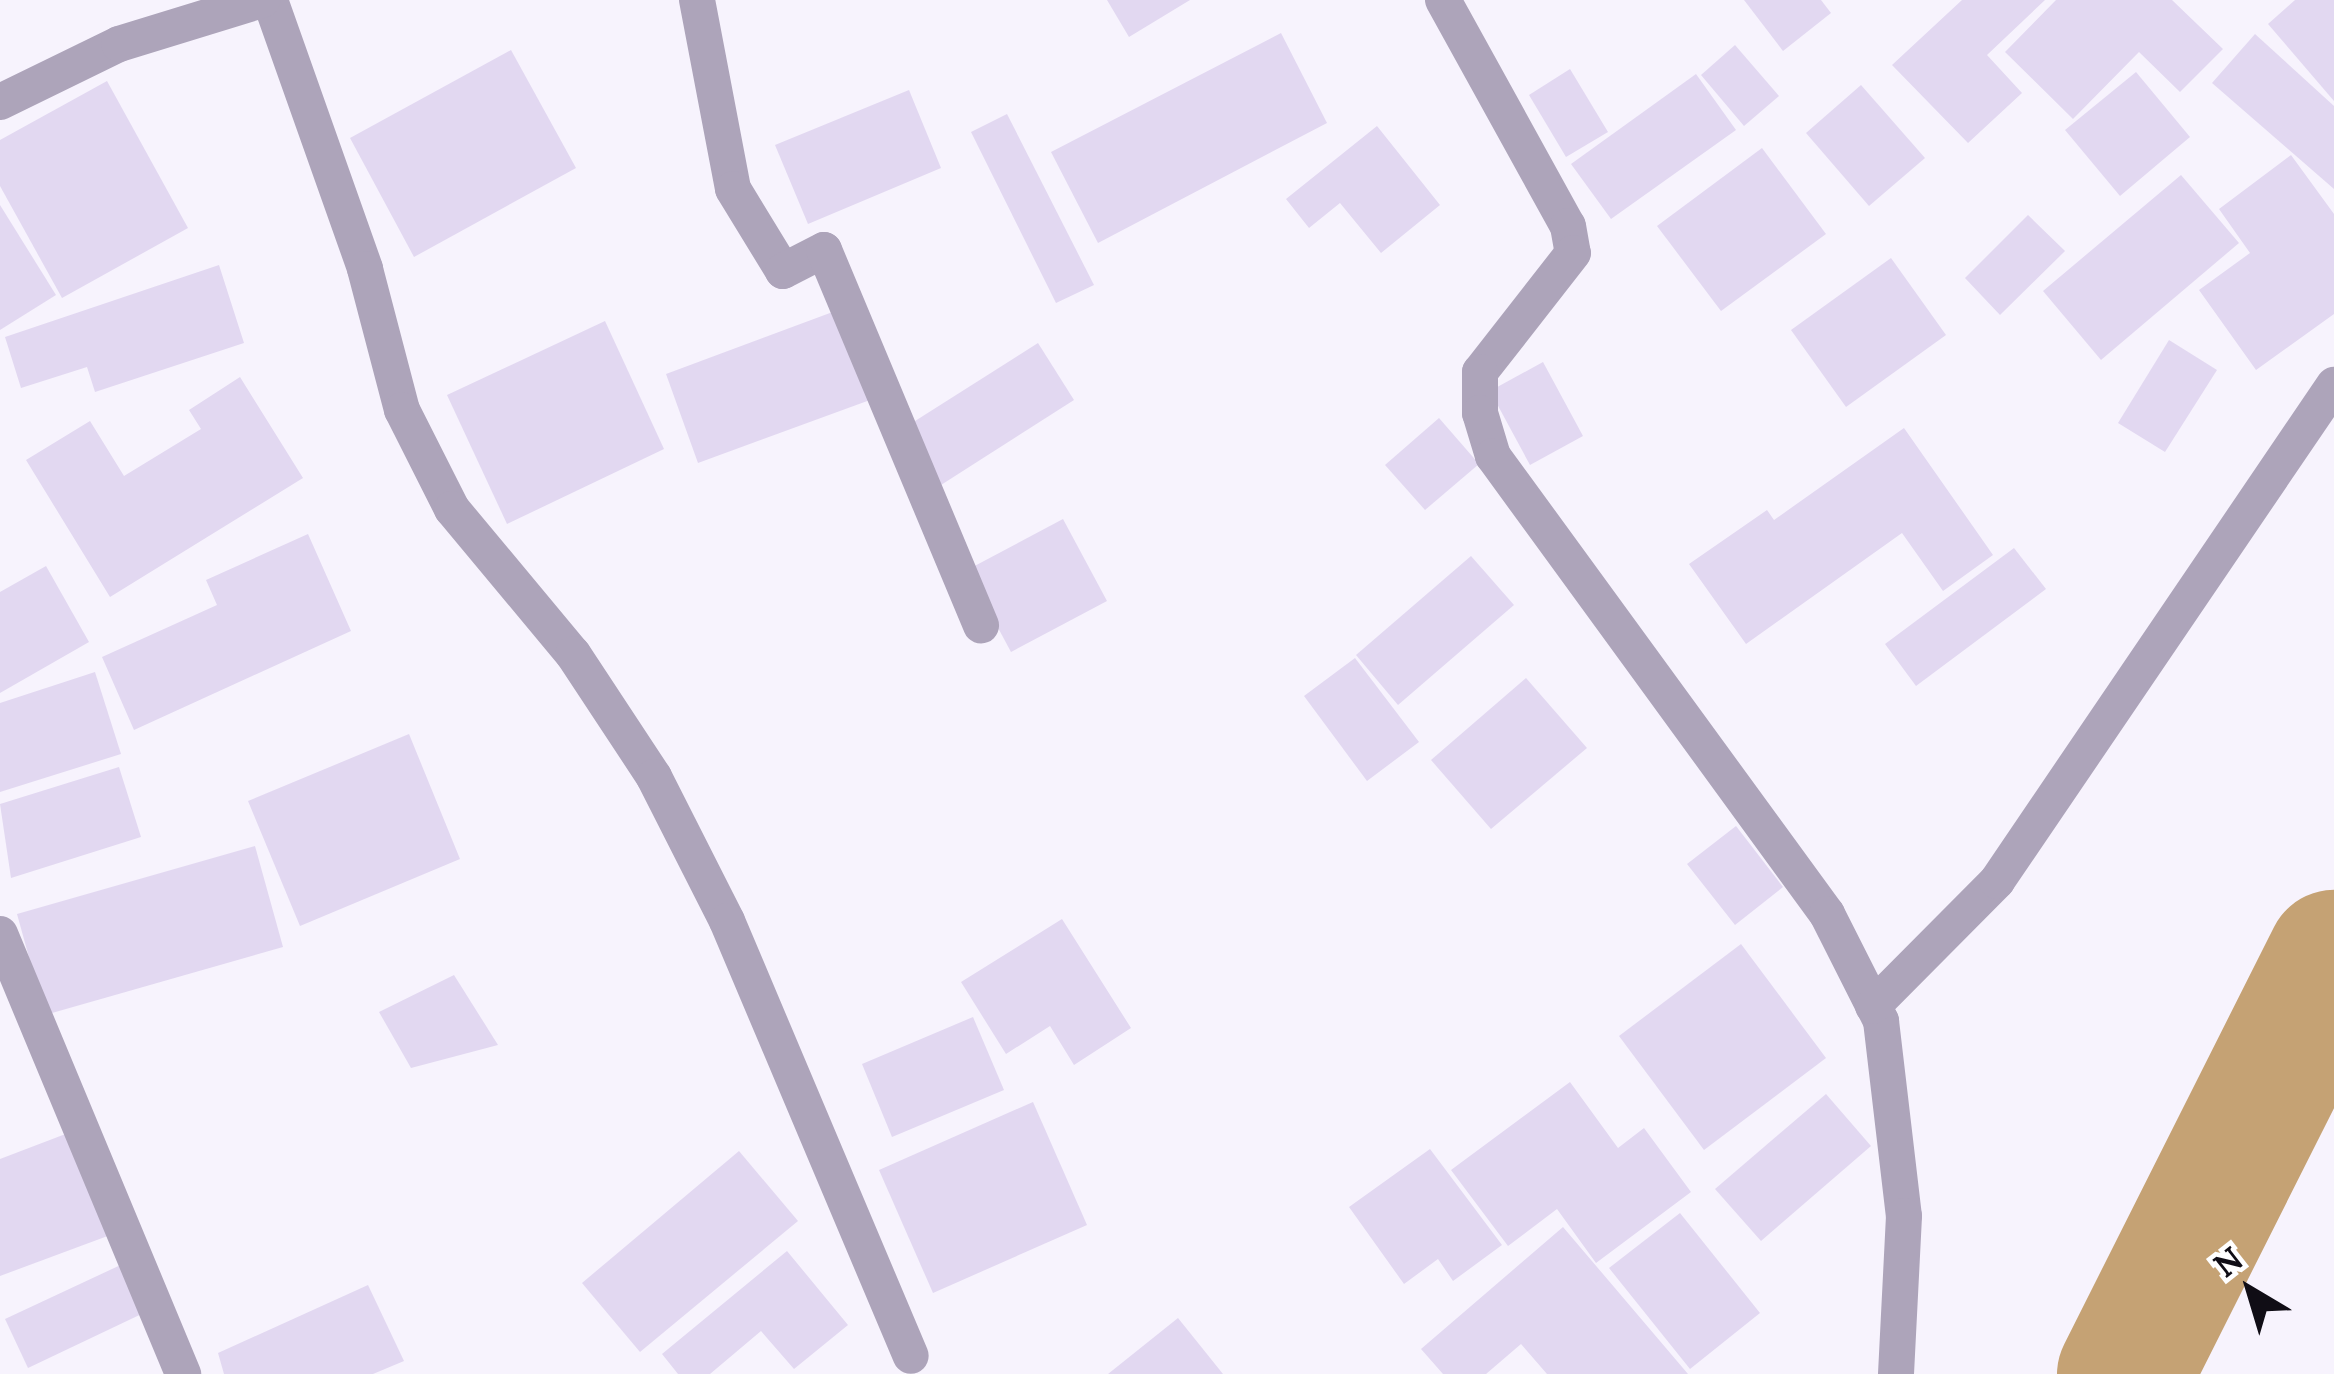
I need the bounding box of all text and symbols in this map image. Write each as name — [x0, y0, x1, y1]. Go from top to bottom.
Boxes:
north arrow — [2190, 1230, 2310, 1350]
text: N — [2205, 1237, 2251, 1286]

